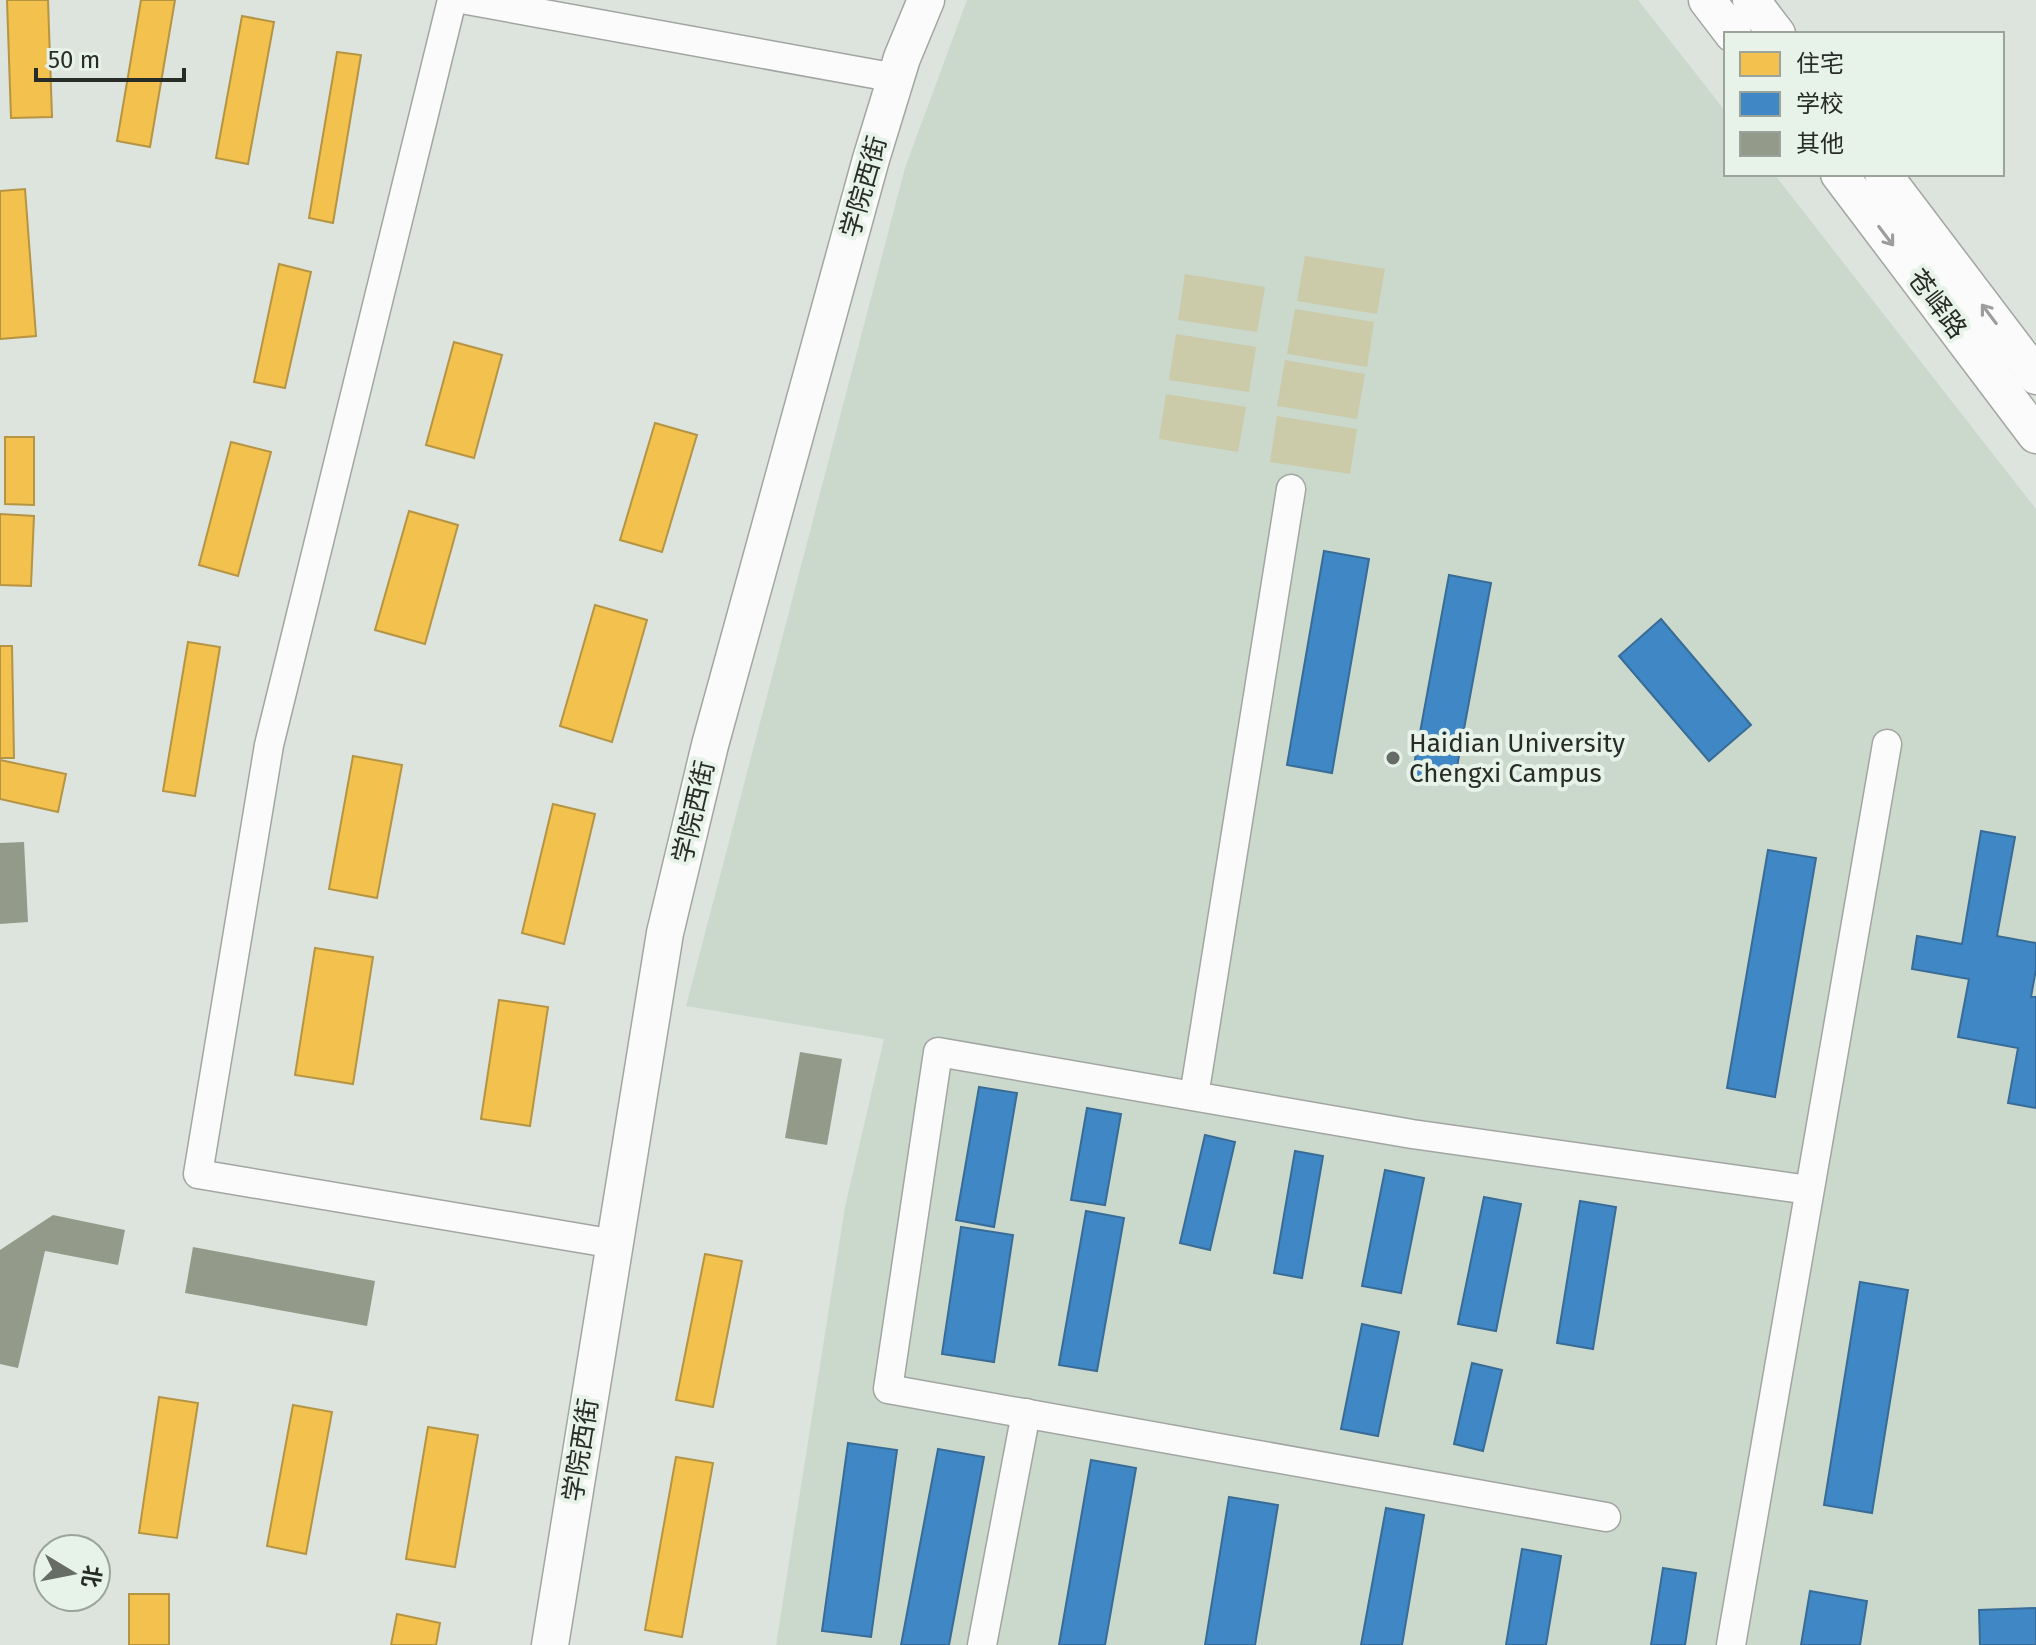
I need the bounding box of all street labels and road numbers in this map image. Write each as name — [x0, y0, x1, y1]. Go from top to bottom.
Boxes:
street label: 学院西街 — [835, 133, 893, 241]
street label: 苍峄路 — [1901, 264, 1973, 344]
street label: 学院西街 — [667, 758, 721, 866]
street label: 学院西街 — [558, 1396, 604, 1504]

